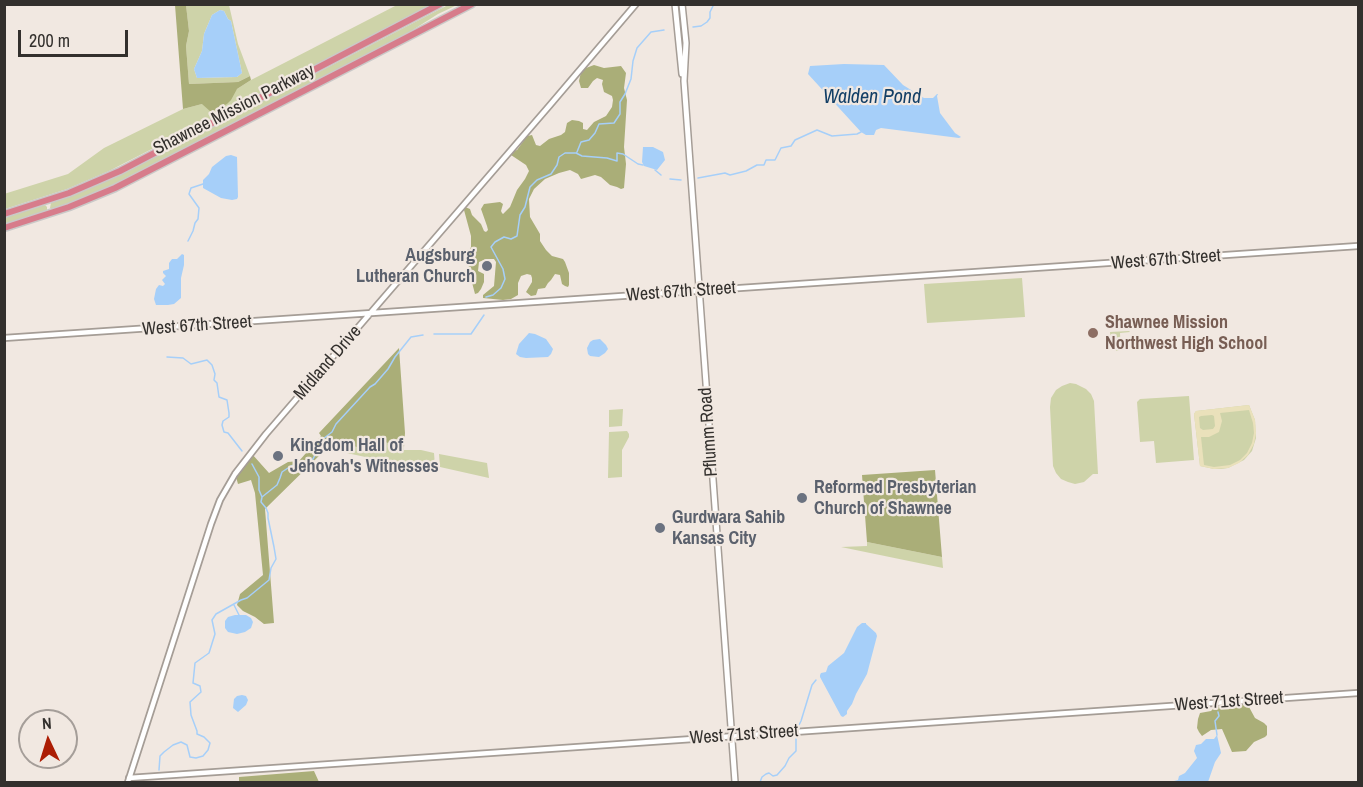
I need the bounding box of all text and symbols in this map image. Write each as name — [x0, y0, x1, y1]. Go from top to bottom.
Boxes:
scale bar — [21, 18, 130, 56]
text: 200 m — [29, 28, 70, 53]
street label: Shawnee Mission Parkway — [150, 60, 318, 160]
water label: Walden Pond — [823, 86, 921, 110]
place label: Augsburg Lutheran Church — [356, 245, 475, 288]
street label: West 67th Street — [1111, 245, 1221, 275]
marker: Augsburg Lutheran Church — [480, 259, 494, 273]
street label: West 67th Street — [626, 277, 736, 307]
street label: West 67th Street — [142, 311, 252, 341]
place label: Shawnee Mission Northwest High School — [1105, 312, 1267, 354]
street label: Midland Drive — [290, 321, 366, 405]
marker: Shawnee Mission Northwest High School — [1086, 326, 1100, 340]
street label: Pflumm Road — [695, 387, 723, 477]
place label: Kingdom Hall of Jehovah's Witnesses — [290, 435, 439, 478]
marker: Kingdom Hall of Jehovah's Witnesses — [271, 449, 285, 463]
place label: Reformed Presbyterian Church of Shawnee — [814, 477, 976, 520]
marker: Reformed Presbyterian Church of Shawnee — [795, 491, 809, 505]
place label: Gurdwara Sahib Kansas City — [672, 507, 785, 550]
marker: Gurdwara Sahib Kansas City — [653, 521, 667, 535]
street label: West 71st Street — [1174, 687, 1284, 717]
north arrow — [18, 709, 78, 769]
text: N — [41, 712, 52, 734]
street label: West 71st Street — [689, 720, 799, 750]

